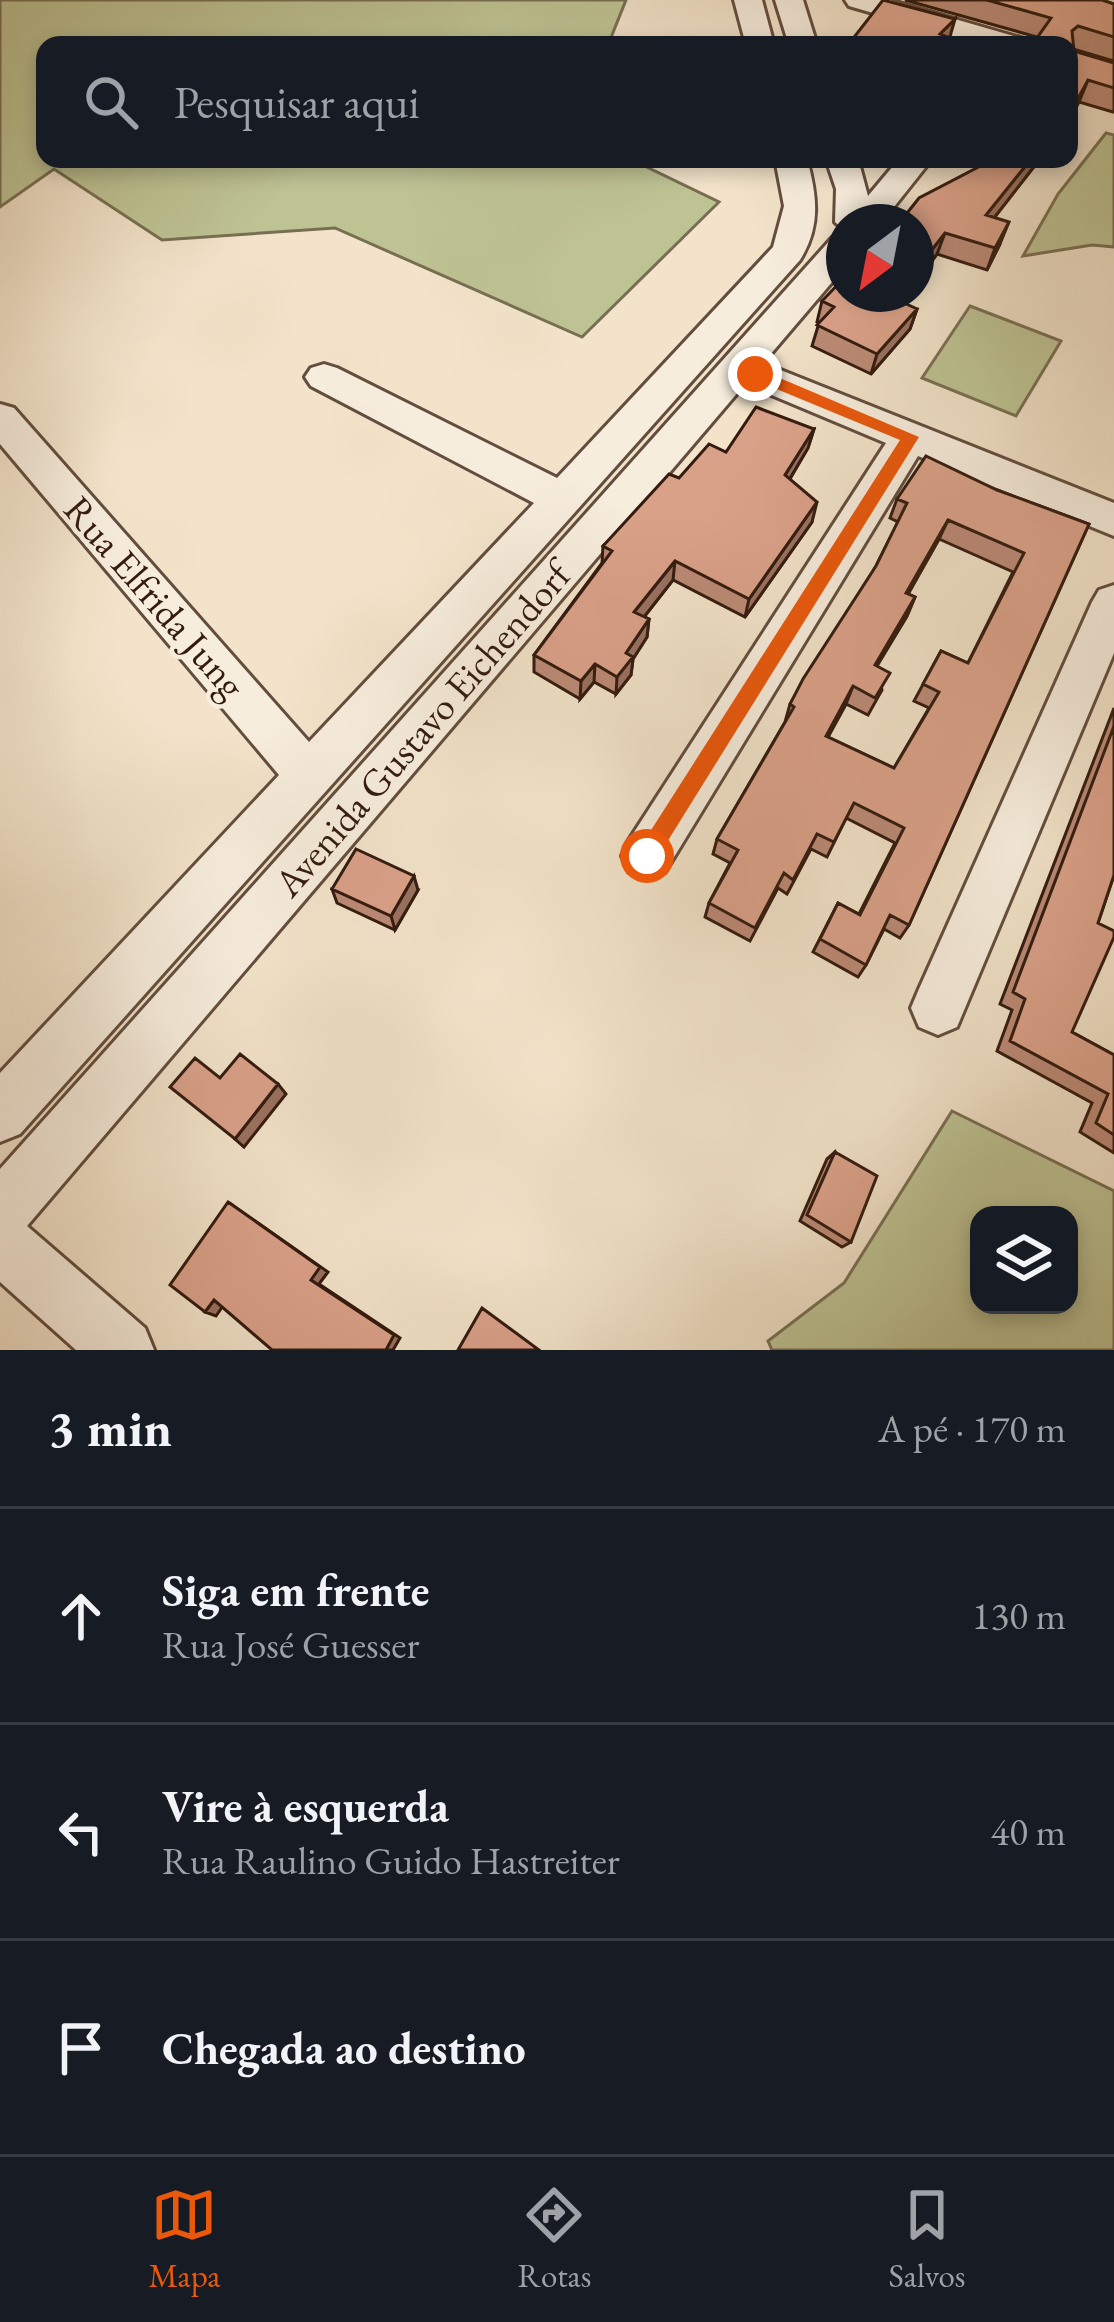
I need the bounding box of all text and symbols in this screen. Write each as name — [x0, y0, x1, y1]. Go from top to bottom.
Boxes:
search box — [36, 36, 1078, 168]
icon: search — [78, 69, 144, 135]
text: Pesquisar aqui — [174, 73, 420, 131]
north arrow — [826, 204, 934, 312]
route end — [728, 347, 782, 401]
street label: Rua Elfrida Jung — [53, 485, 258, 710]
street label: Avenida Gustavo Eichendorf — [262, 547, 585, 908]
route start — [620, 829, 674, 883]
map controls — [970, 1206, 1078, 1314]
button: layers — [970, 1206, 1078, 1314]
text: 3 min — [48, 1395, 172, 1461]
text: A pé · 170 m — [878, 1403, 1066, 1454]
text: Siga em frente — [162, 1561, 430, 1619]
icon: ahead — [48, 1583, 114, 1649]
text: 130 m — [972, 1590, 1066, 1641]
text: Rua José Guesser — [162, 1619, 420, 1670]
text: Vire à esquerda — [162, 1777, 449, 1835]
icon: left — [48, 1799, 114, 1865]
text: 40 m — [990, 1806, 1066, 1857]
text: Rua Raulino Guido Hastreiter — [162, 1835, 620, 1886]
icon: arrive — [48, 2015, 114, 2081]
text: Chegada ao destino — [162, 2019, 526, 2077]
tab: Mapa — [149, 2182, 220, 2297]
tab: Rotas — [517, 2182, 591, 2297]
tab: Salvos — [888, 2182, 966, 2297]

